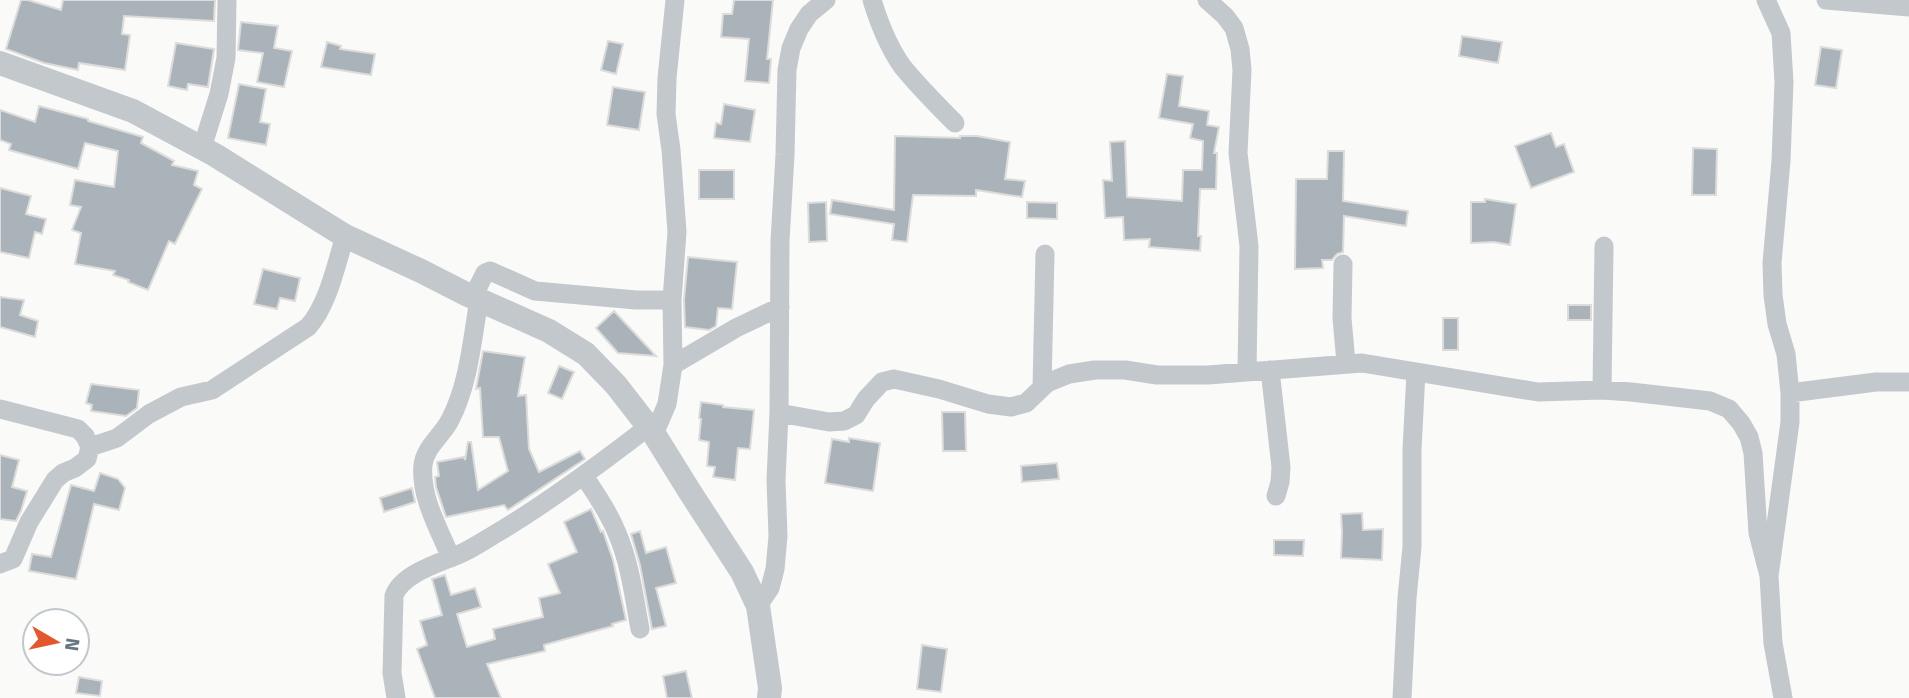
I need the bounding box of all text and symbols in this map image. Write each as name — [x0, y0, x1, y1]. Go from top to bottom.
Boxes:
north arrow — [21, 607, 91, 677]
text: N — [60, 637, 85, 653]

